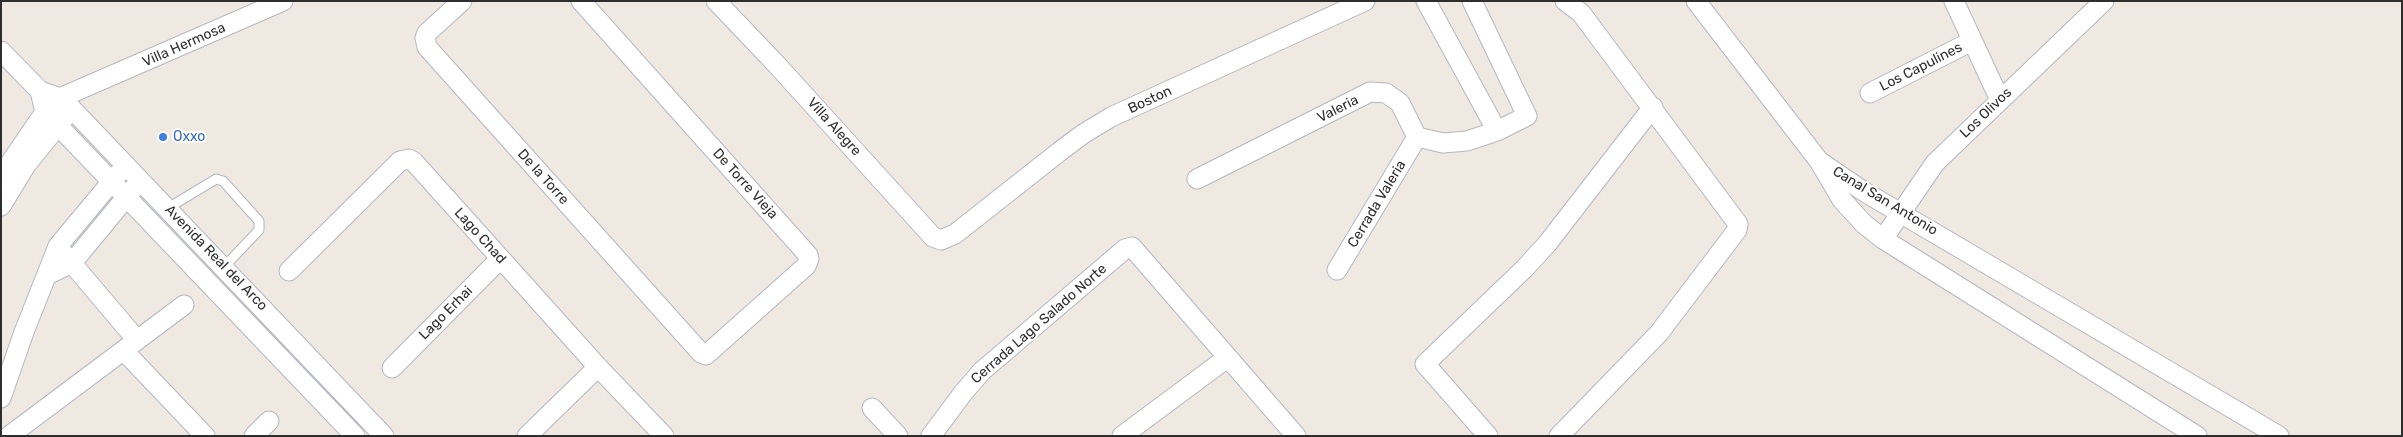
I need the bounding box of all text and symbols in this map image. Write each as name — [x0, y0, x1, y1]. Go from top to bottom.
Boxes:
street label: Villa Hermosa — [140, 19, 228, 71]
street label: Los Capulines — [1877, 39, 1965, 95]
street label: Boston — [1125, 83, 1175, 117]
street label: Los Olivos — [1957, 84, 2015, 142]
street label: Valeria — [1315, 92, 1361, 126]
street label: Villa Alegre — [804, 94, 864, 160]
place label: Oxxo — [173, 129, 205, 145]
marker: Oxxo — [157, 131, 169, 143]
street label: De Torre Vieja — [709, 145, 781, 223]
street label: De la Torre — [514, 146, 572, 208]
street label: Cerrada Valeria — [1344, 157, 1410, 251]
street label: Canal San Antonio — [1829, 163, 1941, 239]
street label: Avenida Real del Arco — [161, 202, 271, 314]
street label: Lago Chad — [451, 205, 509, 267]
street label: Cerrada Lago Salado Norte — [968, 261, 1110, 387]
street label: Lago Erhai — [416, 283, 476, 343]

